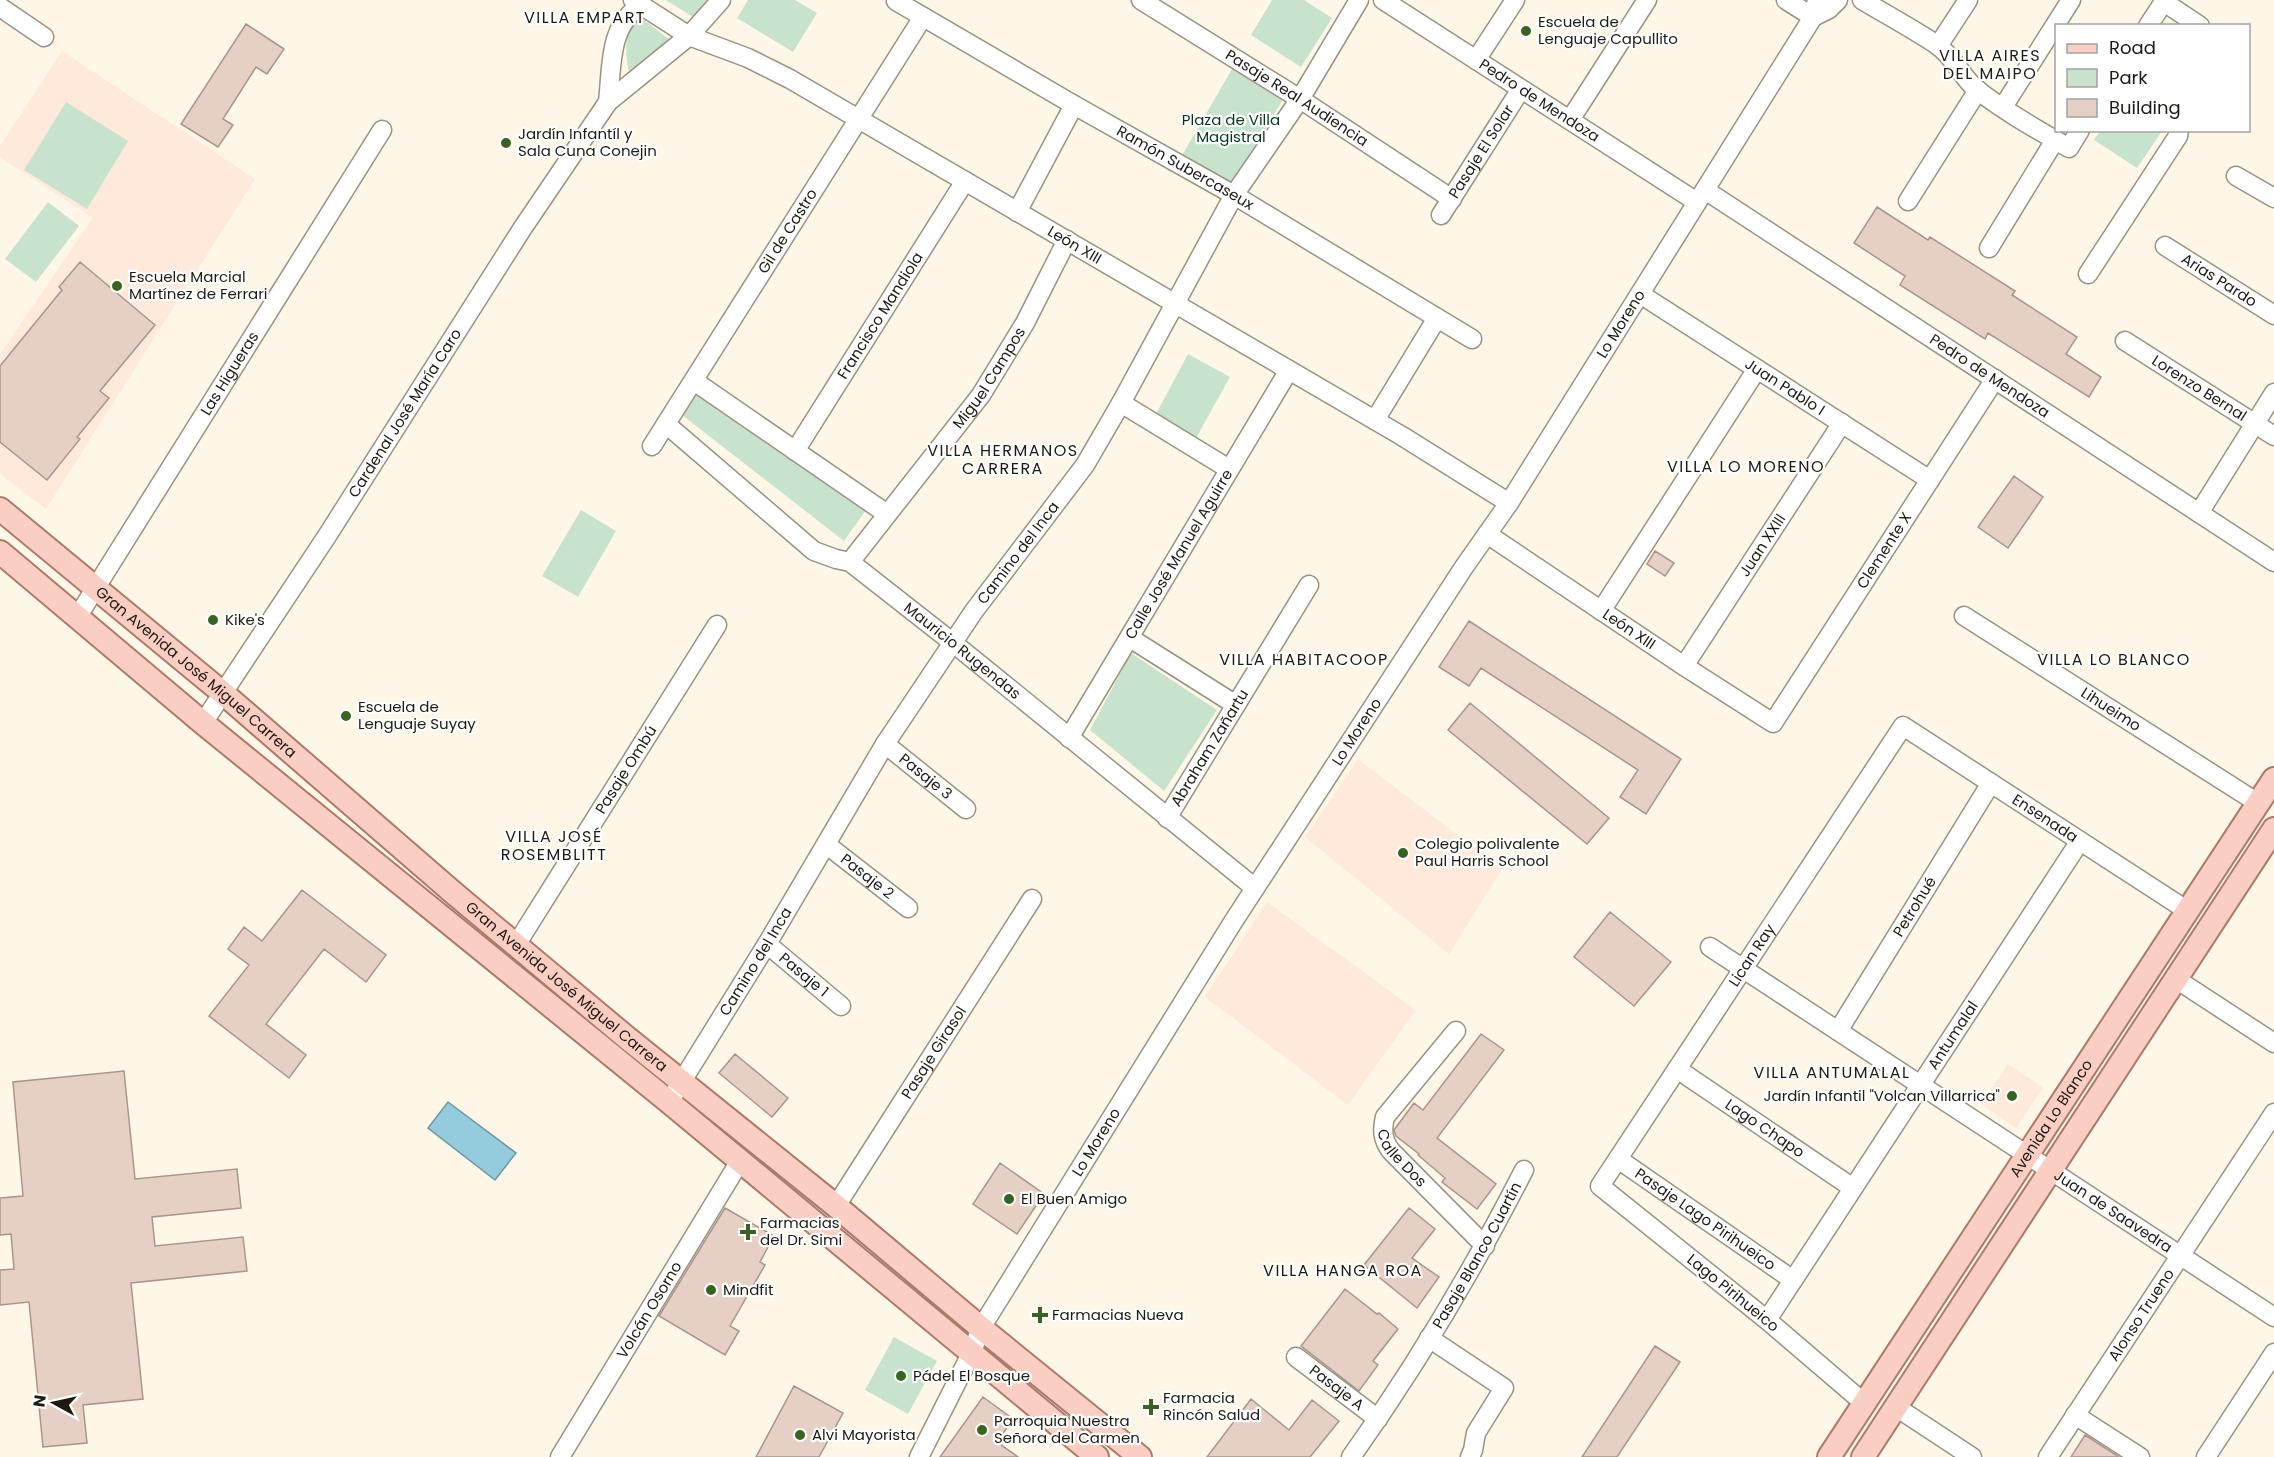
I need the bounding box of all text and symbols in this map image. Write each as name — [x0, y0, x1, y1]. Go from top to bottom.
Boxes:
district label: VILLA EMPART — [524, 6, 646, 29]
place label: Escuela de Lenguaje Capullito — [1538, 11, 1678, 49]
marker: Escuela de Lenguaje Capullito — [1519, 24, 1533, 38]
legend — [2055, 24, 2250, 132]
text: Road — [2109, 35, 2156, 60]
street label: Pasaje Real Audiencia — [1222, 44, 1372, 151]
district label: VILLA AIRES DEL MAIPO — [1939, 44, 2041, 85]
street label: Pedro de Mendoza — [1475, 54, 1604, 147]
text: Park — [2109, 65, 2148, 90]
text: Building — [2109, 95, 2181, 120]
street label: Pasaje El Solar — [1443, 100, 1519, 202]
park label: Plaza de Villa Magistral — [1182, 109, 1280, 147]
street label: Ramón Subercaseux — [1113, 120, 1258, 215]
place label: Jardín Infantíl y Sala Cuna Conejin — [518, 123, 657, 161]
marker: Jardín Infantíl y Sala Cuna Conejin — [499, 136, 513, 150]
street label: Gil de Castro — [752, 184, 822, 278]
street label: León XIII — [1044, 221, 1106, 269]
street label: Francisco Mandiola — [832, 248, 928, 383]
street label: Arias Pardo — [2178, 248, 2261, 312]
place label: Escuela Marcial Martínez de Ferrari — [129, 266, 267, 304]
marker: Escuela Marcial Martínez de Ferrari — [110, 279, 124, 293]
street label: Lo Moreno — [1591, 286, 1650, 362]
street label: Miguel Campos — [947, 323, 1030, 433]
street label: Cardenal José María Caro — [343, 324, 466, 501]
street label: Las Higueras — [195, 327, 263, 419]
street label: Pedro de Mendoza — [1926, 329, 2054, 423]
street label: Lorenzo Bernal — [2148, 350, 2251, 426]
street label: Juan Pablo I — [1741, 353, 1829, 420]
district label: VILLA HERMANOS CARRERA — [927, 439, 1079, 480]
district label: VILLA LO MORENO — [1667, 455, 1825, 478]
street label: Calle José Manuel Aguirre — [1119, 465, 1237, 643]
street label: Camino del Inca — [972, 497, 1064, 608]
street label: Clemente X — [1851, 508, 1916, 593]
street label: Juan XXIII — [1734, 509, 1790, 581]
street label: Gran Avenida José Miguel Carrera — [91, 581, 301, 762]
street label: Mauricio Rugendas — [900, 597, 1026, 704]
street label: León XIII — [1599, 603, 1660, 654]
place label: Kike's — [225, 609, 265, 630]
marker: Kike's — [206, 613, 220, 627]
district label: VILLA HABITACOOP — [1219, 648, 1389, 671]
district label: VILLA LO BLANCO — [2037, 648, 2191, 671]
street label: Lihueimo — [2077, 682, 2145, 736]
street label: Abraham Zañartu — [1165, 685, 1253, 810]
street label: Lo Moreno — [1327, 694, 1386, 769]
place label: Escuela de Lenguaje Suyay — [358, 696, 476, 734]
marker: Escuela de Lenguaje Suyay — [339, 709, 353, 723]
street label: Pasaje Ombú — [590, 721, 661, 818]
street label: Pasaje 3 — [895, 748, 957, 804]
street label: Ensenada — [2008, 789, 2082, 847]
district label: VILLA JOSÉ ROSEMBLITT — [501, 825, 607, 866]
place label: Colegio polivalente Paul Harris School — [1415, 833, 1560, 871]
marker: Colegio polivalente Paul Harris School — [1396, 846, 1410, 860]
street label: Pasaje 2 — [836, 848, 899, 903]
street label: Petrohué — [1888, 872, 1941, 941]
street label: Gran Avenida José Miguel Carrera — [461, 896, 672, 1076]
street label: Camino del Inca — [714, 903, 796, 1020]
street label: Lican Ray — [1723, 919, 1780, 990]
street label: Pasaje 1 — [775, 948, 833, 1001]
street label: Antumalal — [1922, 997, 1983, 1073]
street label: Pasaje Girasol — [896, 1002, 971, 1103]
street label: Avenida Lo Blanco — [2004, 1055, 2097, 1181]
district label: VILLA ANTUMALAL — [1754, 1061, 1910, 1084]
place label: Jardín Infantil "Volcan Villarrica" — [1764, 1085, 2000, 1106]
marker: Jardín Infantil "Volcan Villarrica" — [2005, 1089, 2019, 1103]
street label: Lago Chapo — [1721, 1094, 1809, 1162]
street label: Lo Moreno — [1067, 1104, 1125, 1180]
street label: Calle Dos — [1373, 1127, 1432, 1191]
street label: Pasaje Lago Pirihueico — [1631, 1163, 1780, 1275]
street label: Juan de Saavedra — [2050, 1164, 2177, 1257]
street label: Pasaje Blanco Cuartín — [1427, 1178, 1526, 1332]
place label: El Buen Amigo — [1021, 1188, 1127, 1209]
marker: El Buen Amigo — [1002, 1192, 1016, 1206]
place label: Farmacias del Dr. Simi — [760, 1212, 842, 1250]
marker: Farmacias del Dr. Simi — [741, 1225, 755, 1239]
street label: Lago Pirihueico — [1683, 1249, 1784, 1336]
street label: Volcán Osorno — [611, 1257, 687, 1362]
district label: VILLA HANGA ROA — [1263, 1259, 1423, 1282]
street label: Alonso Trueno — [2103, 1264, 2179, 1365]
place label: Mindfit — [723, 1279, 773, 1300]
marker: Mindfit — [704, 1283, 718, 1297]
place label: Farmacias Nueva — [1052, 1304, 1184, 1325]
marker: Farmacias Nueva — [1033, 1308, 1047, 1322]
street label: Pasaje A — [1305, 1360, 1369, 1415]
place label: Pádel El Bosque — [913, 1365, 1030, 1386]
marker: Pádel El Bosque — [894, 1369, 908, 1383]
north arrow — [24, 1373, 84, 1433]
place label: Farmacia Rincón Salud — [1163, 1387, 1260, 1425]
text: N — [27, 1393, 52, 1409]
marker: Farmacia Rincón Salud — [1144, 1400, 1158, 1414]
place label: Parroquia Nuestra Señora del Carmen — [994, 1410, 1140, 1448]
marker: Parroquia Nuestra Señora del Carmen — [975, 1423, 989, 1437]
place label: Alvi Mayorista — [812, 1424, 916, 1445]
marker: Alvi Mayorista — [793, 1428, 807, 1442]

